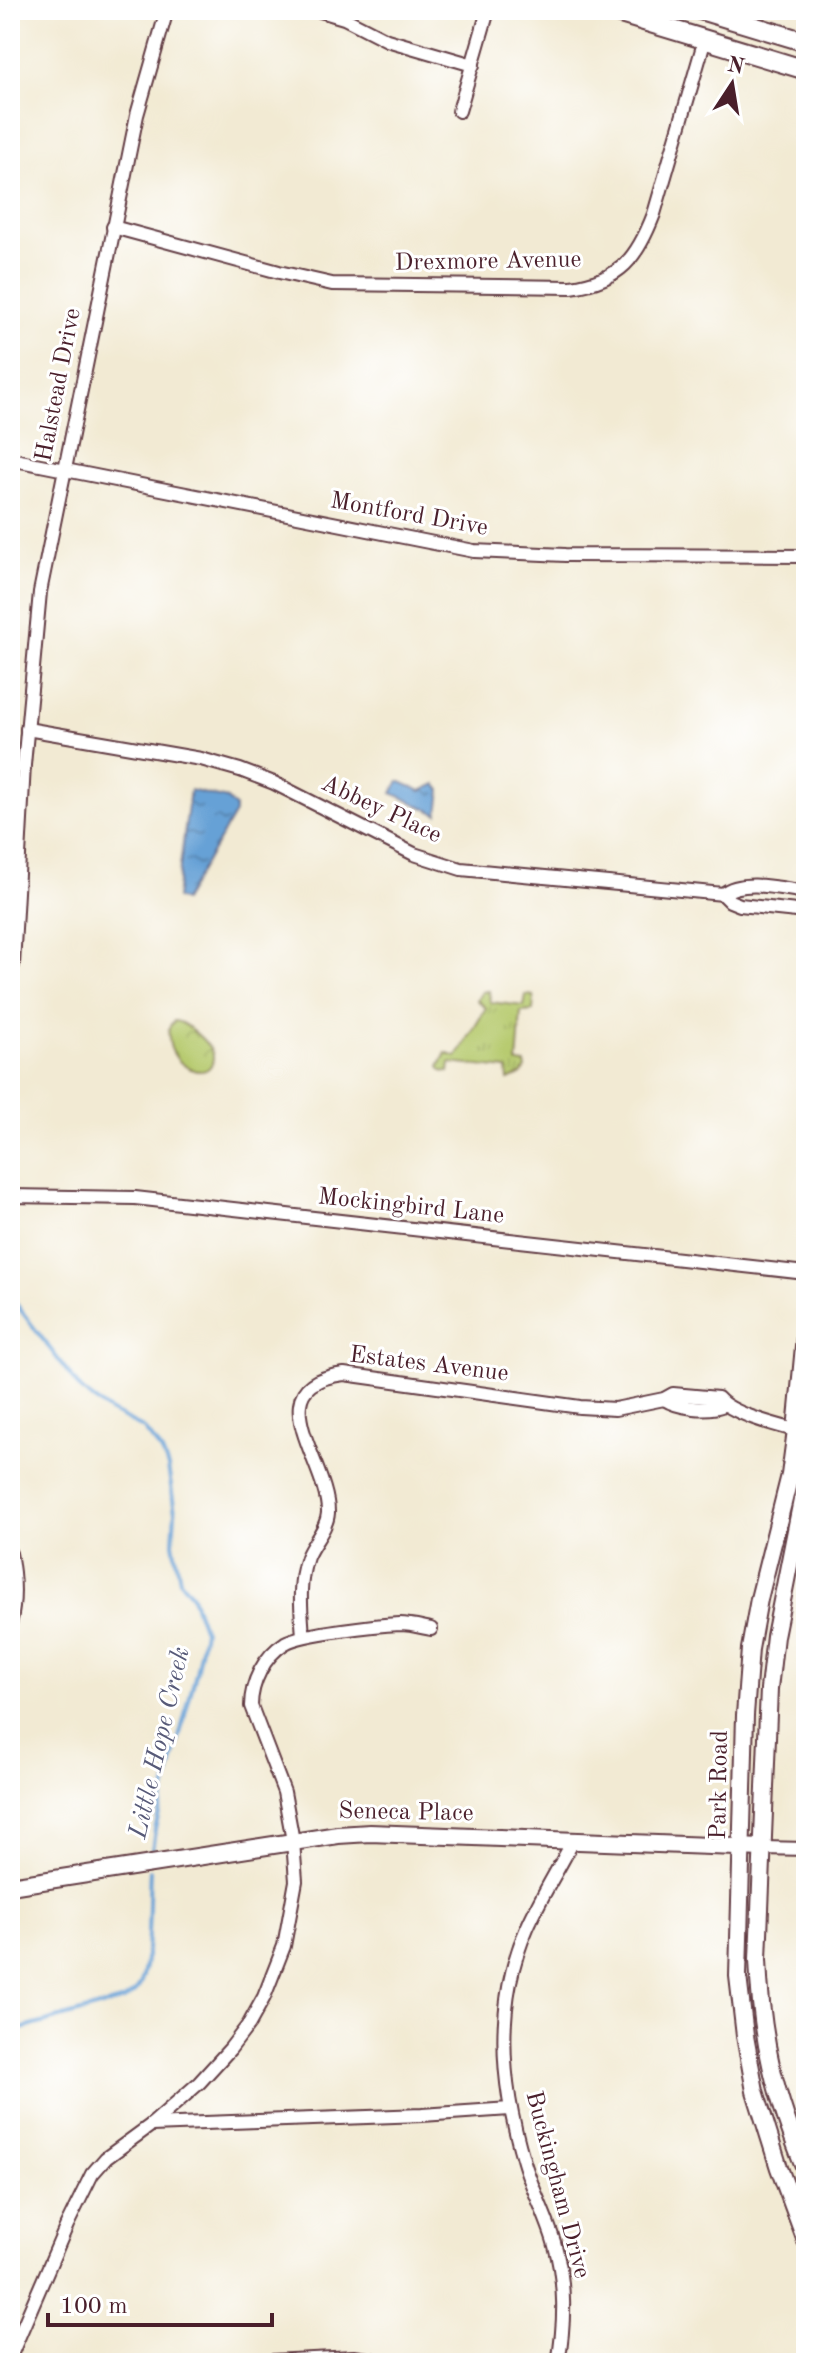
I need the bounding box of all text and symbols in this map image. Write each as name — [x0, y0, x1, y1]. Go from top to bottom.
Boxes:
north arrow — [692, 44, 772, 124]
text: N — [725, 54, 746, 79]
street label: Drexmore Avenue — [394, 248, 582, 276]
street label: Halstead Drive — [32, 306, 86, 464]
street label: Montford Drive — [328, 489, 490, 541]
street label: Abbey Place — [317, 772, 445, 848]
street label: Mockingbird Lane — [317, 1185, 505, 1229]
street label: Estates Avenue — [348, 1343, 510, 1387]
water label: Little Hope Creek — [125, 1645, 195, 1842]
street label: Park Road — [707, 1730, 733, 1840]
street label: Seneca Place — [338, 1800, 474, 1826]
street label: Buckingham Drive — [520, 2089, 594, 2281]
scale bar — [48, 2277, 272, 2327]
text: 100 m — [60, 2295, 128, 2319]

